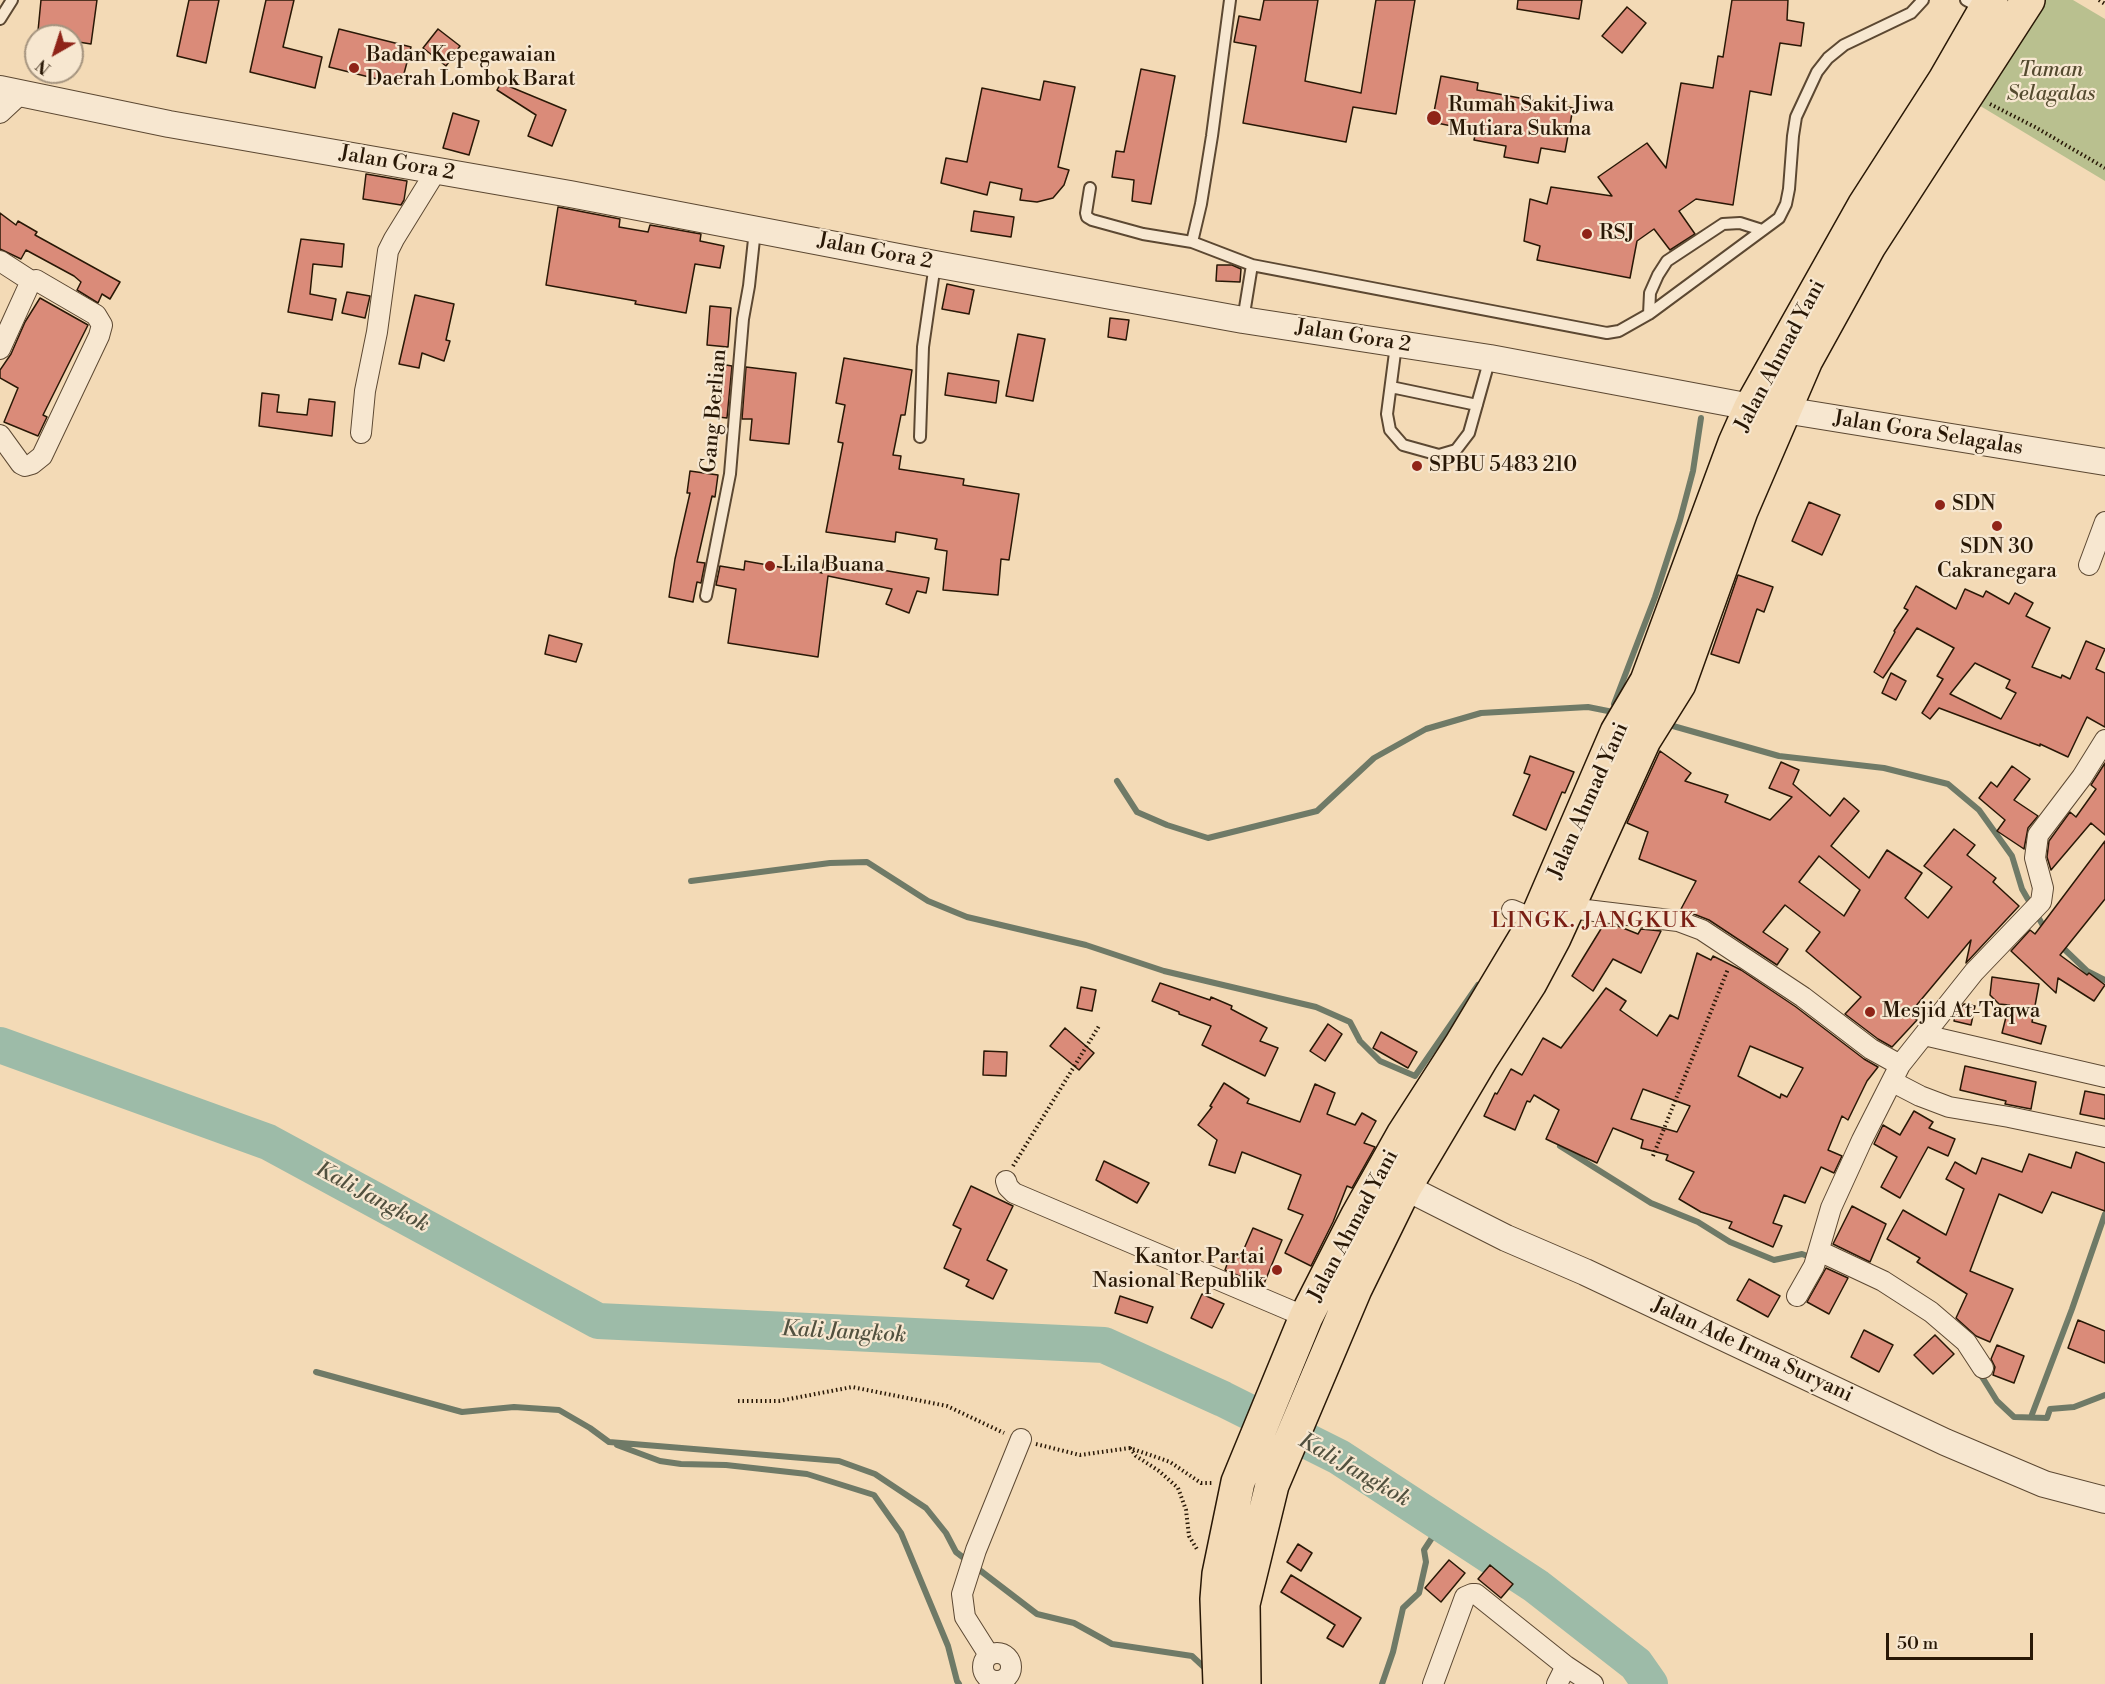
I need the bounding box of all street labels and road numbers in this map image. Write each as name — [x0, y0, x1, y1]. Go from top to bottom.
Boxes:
street label: Jalan Gora 2 — [337, 141, 457, 187]
street label: Jalan Gora 2 — [815, 229, 935, 275]
street label: Jalan Ahmad Yani — [1730, 276, 1832, 436]
street label: Jalan Gora 2 — [1294, 315, 1412, 359]
street label: Gang Berlian — [697, 348, 733, 474]
street label: Jalan Gora Selagalas — [1831, 407, 2025, 461]
street label: Jalan Ahmad Yani — [1543, 719, 1635, 883]
street label: Jalan Ahmad Yani — [1303, 1146, 1405, 1306]
street label: Jalan Ade Irma Suryani — [1647, 1293, 1857, 1409]

